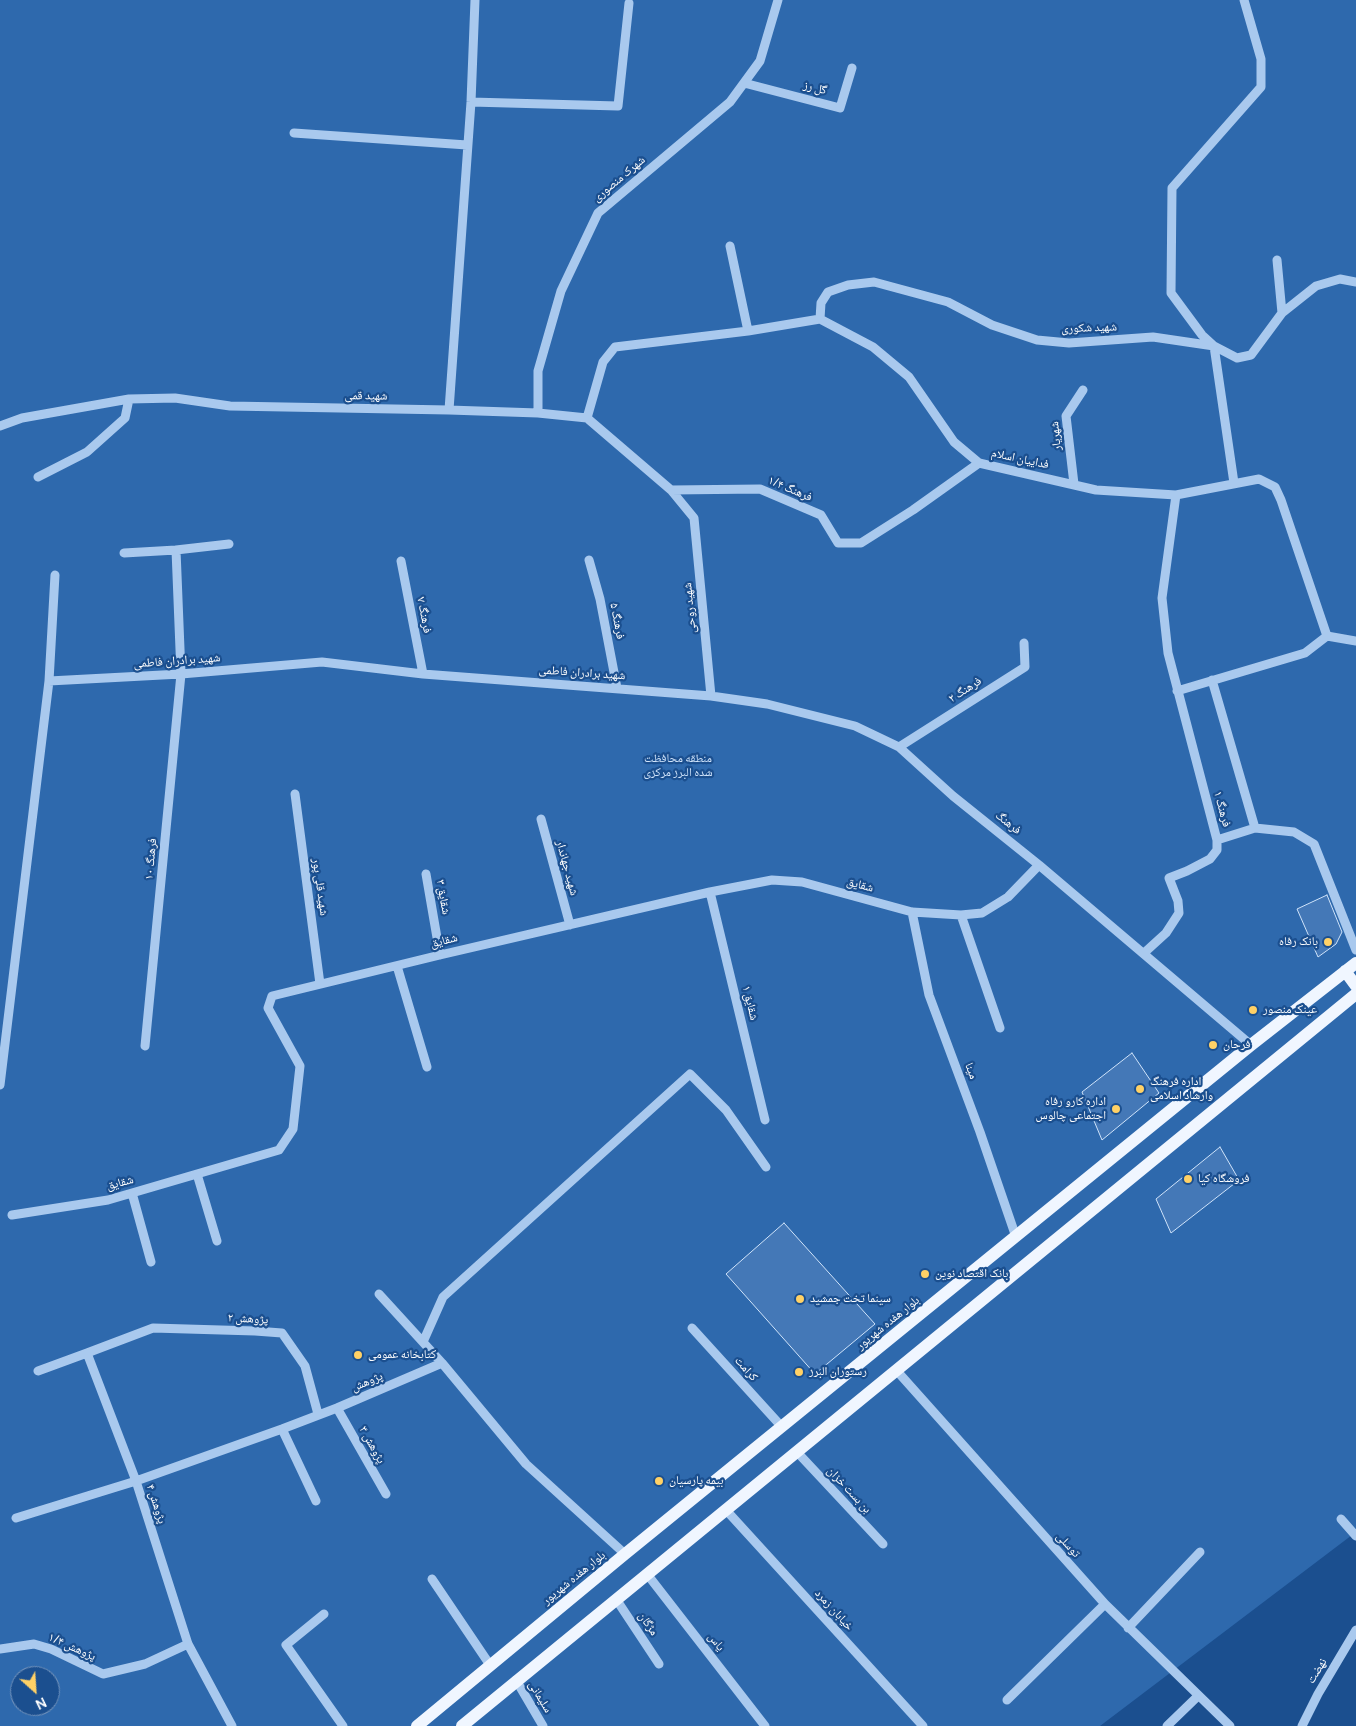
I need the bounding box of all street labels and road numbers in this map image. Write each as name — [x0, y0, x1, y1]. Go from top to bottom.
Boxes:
street label: گل رز — [802, 78, 828, 98]
street label: شهرک منصوری — [590, 153, 648, 205]
street label: شهید شکوری — [1061, 320, 1117, 336]
street label: شهید قمی — [344, 388, 388, 404]
street label: شهریار — [1048, 421, 1064, 451]
street label: فداییان اسلام — [990, 446, 1050, 472]
street label: فرهنگ ۱/۴ — [766, 473, 814, 505]
street label: شهید روحی — [681, 582, 699, 634]
street label: فرهنگ ۷ — [413, 596, 435, 634]
street label: فرهنگ ۵ — [606, 602, 628, 640]
street label: شهید برادران فاطمی — [133, 651, 221, 671]
street label: شهید برادران فاطمی — [538, 663, 626, 683]
street label: فرهنگ ۲ — [946, 674, 984, 706]
street label: فرهنگ ۱ — [1210, 789, 1234, 829]
street label: فرهنگ — [992, 808, 1024, 838]
street label: فرهنگ ۱۰ — [142, 837, 160, 881]
street label: شهید جهاندار — [553, 839, 581, 897]
street label: شهید قلی پور — [309, 857, 331, 917]
street label: شقایق — [845, 875, 875, 895]
street label: شقایق ۳ — [433, 878, 453, 916]
street label: شقایق — [429, 931, 459, 951]
street label: شقایق ۱ — [739, 984, 761, 1022]
street label: مینا — [961, 1061, 981, 1081]
street label: شقایق — [105, 1173, 135, 1193]
street label: بلوار هفده شهریور — [853, 1293, 923, 1353]
street label: پژوهش ۲ — [227, 1311, 269, 1327]
street label: کرامت — [731, 1354, 761, 1384]
street label: پژوهش — [349, 1369, 385, 1395]
street label: پژوهش ۳ — [356, 1424, 388, 1466]
street label: بن بست خزان — [824, 1464, 874, 1516]
street label: پژوهش ۴ — [143, 1482, 169, 1526]
street label: توسلی — [1053, 1529, 1083, 1561]
street label: بلوار هفده شهریور — [539, 1548, 609, 1608]
street label: خیابان زمرد — [812, 1586, 856, 1634]
street label: مژگان — [635, 1609, 661, 1639]
street label: پژوهش ۱/۴ — [46, 1630, 98, 1664]
street label: یاس — [704, 1630, 728, 1654]
street label: نهضت — [1304, 1656, 1330, 1686]
street label: سلیمانی — [525, 1678, 555, 1716]

